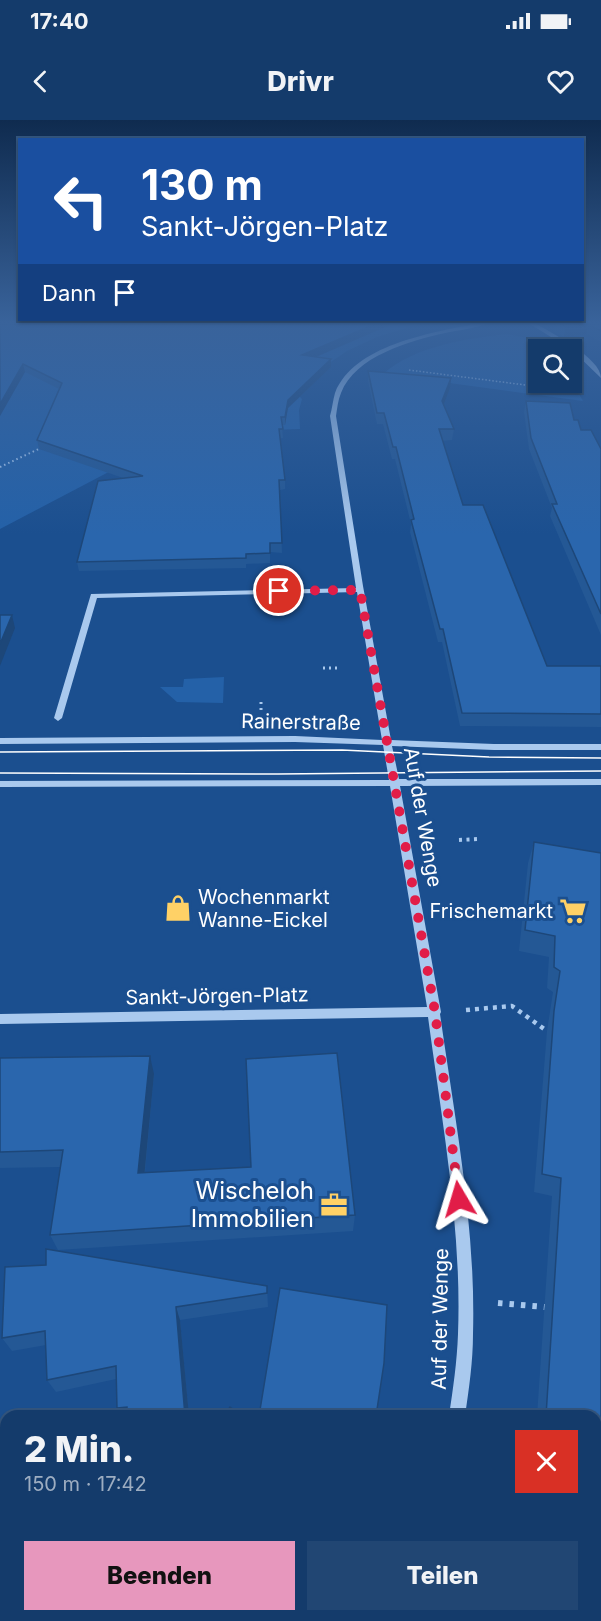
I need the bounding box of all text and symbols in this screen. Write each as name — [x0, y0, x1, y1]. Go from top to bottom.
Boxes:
text: 17:40 — [30, 8, 89, 34]
icon: back — [24, 65, 57, 98]
text: Drivr — [267, 65, 334, 98]
icon: heart — [544, 65, 577, 98]
text: 130 m — [141, 159, 263, 210]
icon: left — [42, 162, 120, 240]
text: Sankt-Jörgen-Platz — [141, 210, 388, 243]
icon: arrive — [108, 276, 141, 309]
text: Dann — [42, 280, 96, 306]
map controls — [528, 339, 582, 393]
button: search — [528, 339, 582, 393]
pin — [253, 565, 304, 616]
icon: arrive — [262, 574, 295, 607]
street label: Rainerstraße — [241, 709, 361, 735]
street label: Auf der Wenge — [399, 745, 447, 889]
place label: Wochenmarkt Wanne-Eickel — [198, 885, 330, 932]
shop icon: Wochenmarkt Wanne-Eickel — [163, 893, 193, 923]
supermarket icon: Frischemarkt — [558, 896, 588, 926]
place label: Frischemarkt — [430, 899, 553, 923]
street label: Sankt-Jörgen-Platz — [125, 982, 309, 1010]
position arrow — [427, 1167, 491, 1231]
place label: Wischeloh Immobilien — [191, 1176, 314, 1233]
office icon: Wischeloh Immobilien — [319, 1190, 349, 1220]
street label: Auf der Wenge — [427, 1248, 453, 1390]
text: 2 Min. — [24, 1427, 135, 1471]
button: close — [515, 1430, 578, 1493]
text: 150 m · 17:42 — [24, 1472, 147, 1496]
button: Beenden — [24, 1541, 295, 1610]
button: Teilen — [307, 1541, 578, 1610]

